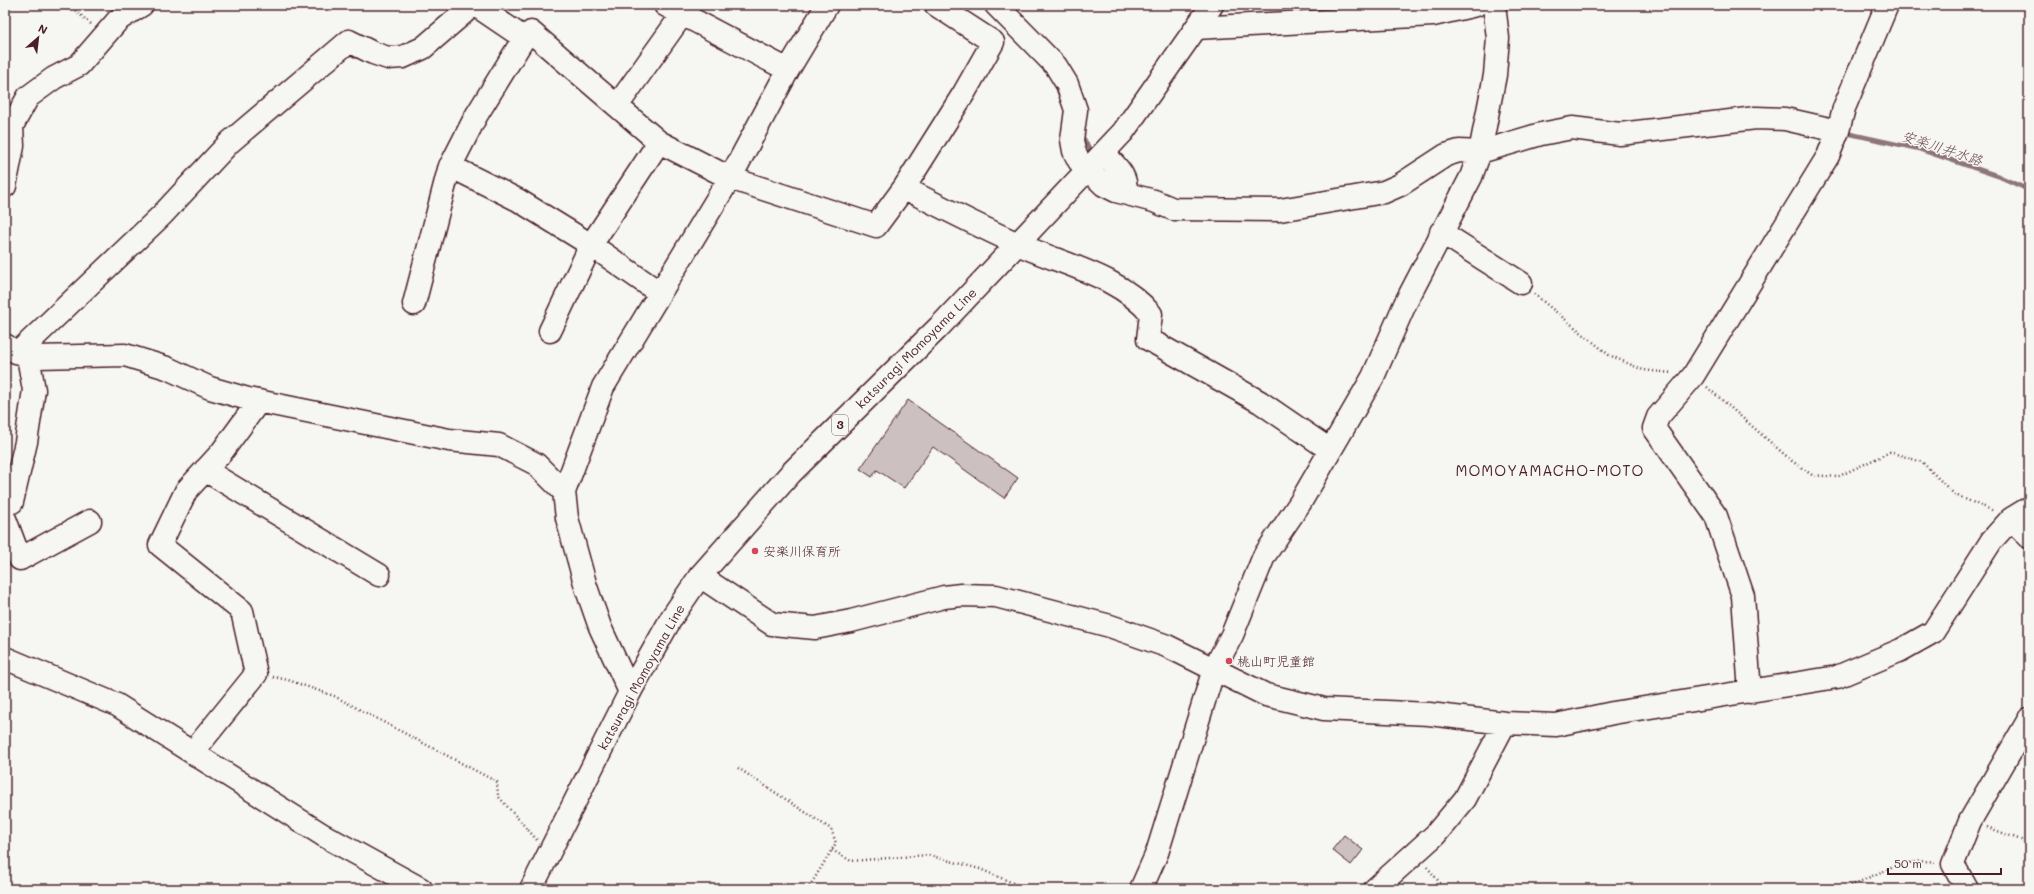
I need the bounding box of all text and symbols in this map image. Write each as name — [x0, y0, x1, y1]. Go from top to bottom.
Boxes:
north arrow — [18, 18, 58, 58]
text: N — [36, 20, 50, 37]
water label: 安楽川井水路 — [1899, 126, 1986, 170]
street label: katsuragi Momoyama Line — [852, 284, 980, 412]
road number: 3 — [832, 415, 848, 435]
district label: MOMOYAMACHO-MOTO — [1456, 460, 1645, 480]
place label: 安楽川保育所 — [763, 542, 841, 559]
marker: 安楽川保育所 — [750, 546, 760, 556]
street label: katsuragi Momoyama Line — [593, 601, 688, 753]
place label: 桃山町児童館 — [1237, 652, 1315, 669]
marker: 桃山町児童館 — [1224, 656, 1234, 666]
scale bar — [1888, 850, 2001, 876]
text: 50 m — [1894, 855, 1922, 871]

